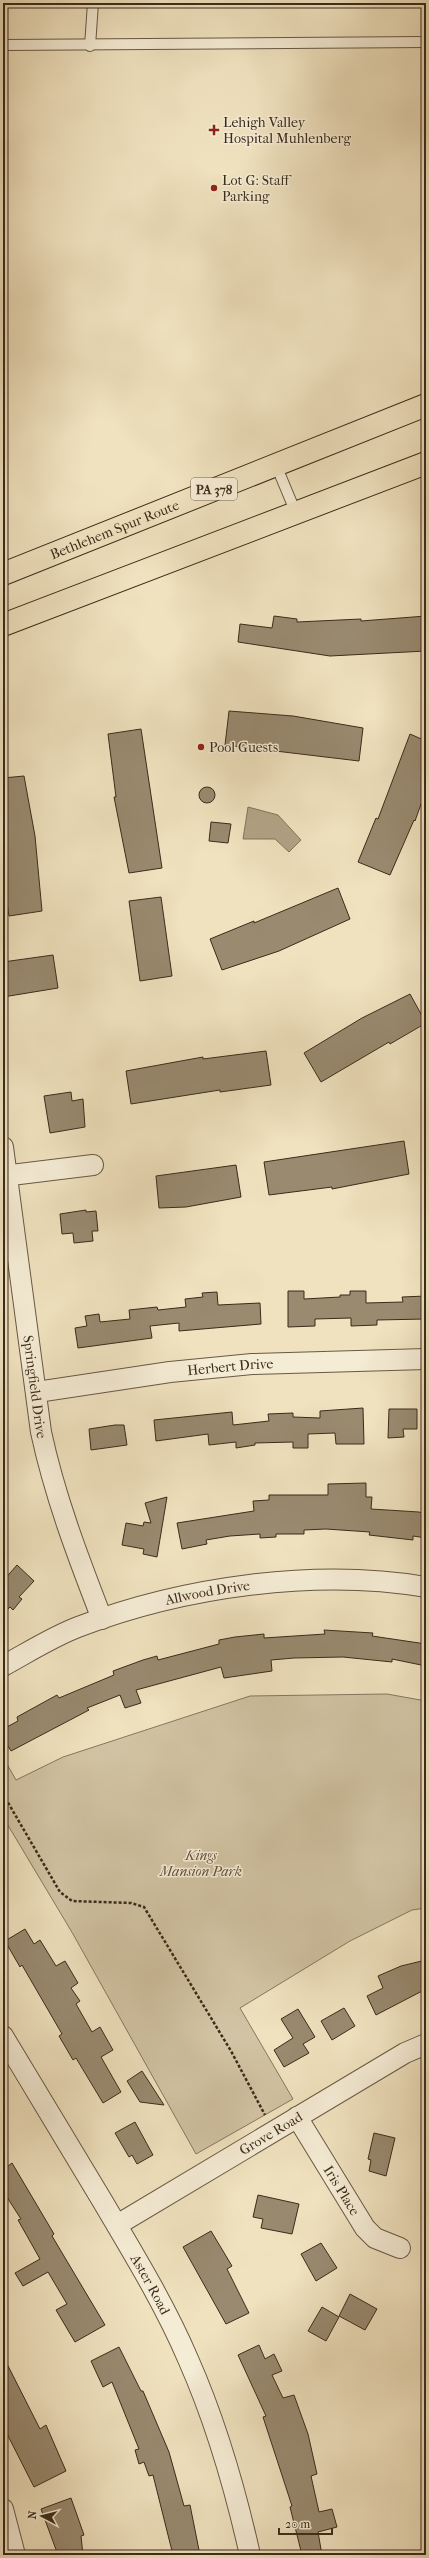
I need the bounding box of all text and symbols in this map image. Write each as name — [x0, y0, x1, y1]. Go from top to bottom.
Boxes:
place label: Lehigh Valley Hospital Muhlenberg — [223, 114, 351, 147]
marker: Lehigh Valley Hospital Muhlenberg — [208, 124, 220, 136]
place label: Lot G: Staff Parking — [222, 172, 293, 205]
marker: Lot G: Staff Parking — [209, 183, 219, 193]
road number: PA 378 — [191, 478, 237, 500]
street label: Bethlehem Spur Route — [47, 496, 181, 563]
place label: Pool Guests — [209, 739, 278, 756]
marker: Pool Guests — [196, 742, 206, 752]
street label: Springfield Drive — [20, 1334, 51, 1440]
street label: Herbert Drive — [186, 1355, 274, 1379]
street label: Allwood Drive — [162, 1576, 251, 1609]
park label: Kings Mansion Park — [159, 1847, 242, 1880]
street label: Grove Road — [236, 2108, 306, 2159]
street label: Iris Place — [320, 2162, 364, 2219]
street label: Aster Road — [127, 2250, 174, 2318]
north arrow — [22, 2496, 62, 2536]
text: N — [26, 2509, 40, 2520]
scale bar — [279, 2510, 332, 2536]
text: 20 m — [285, 2517, 310, 2531]

